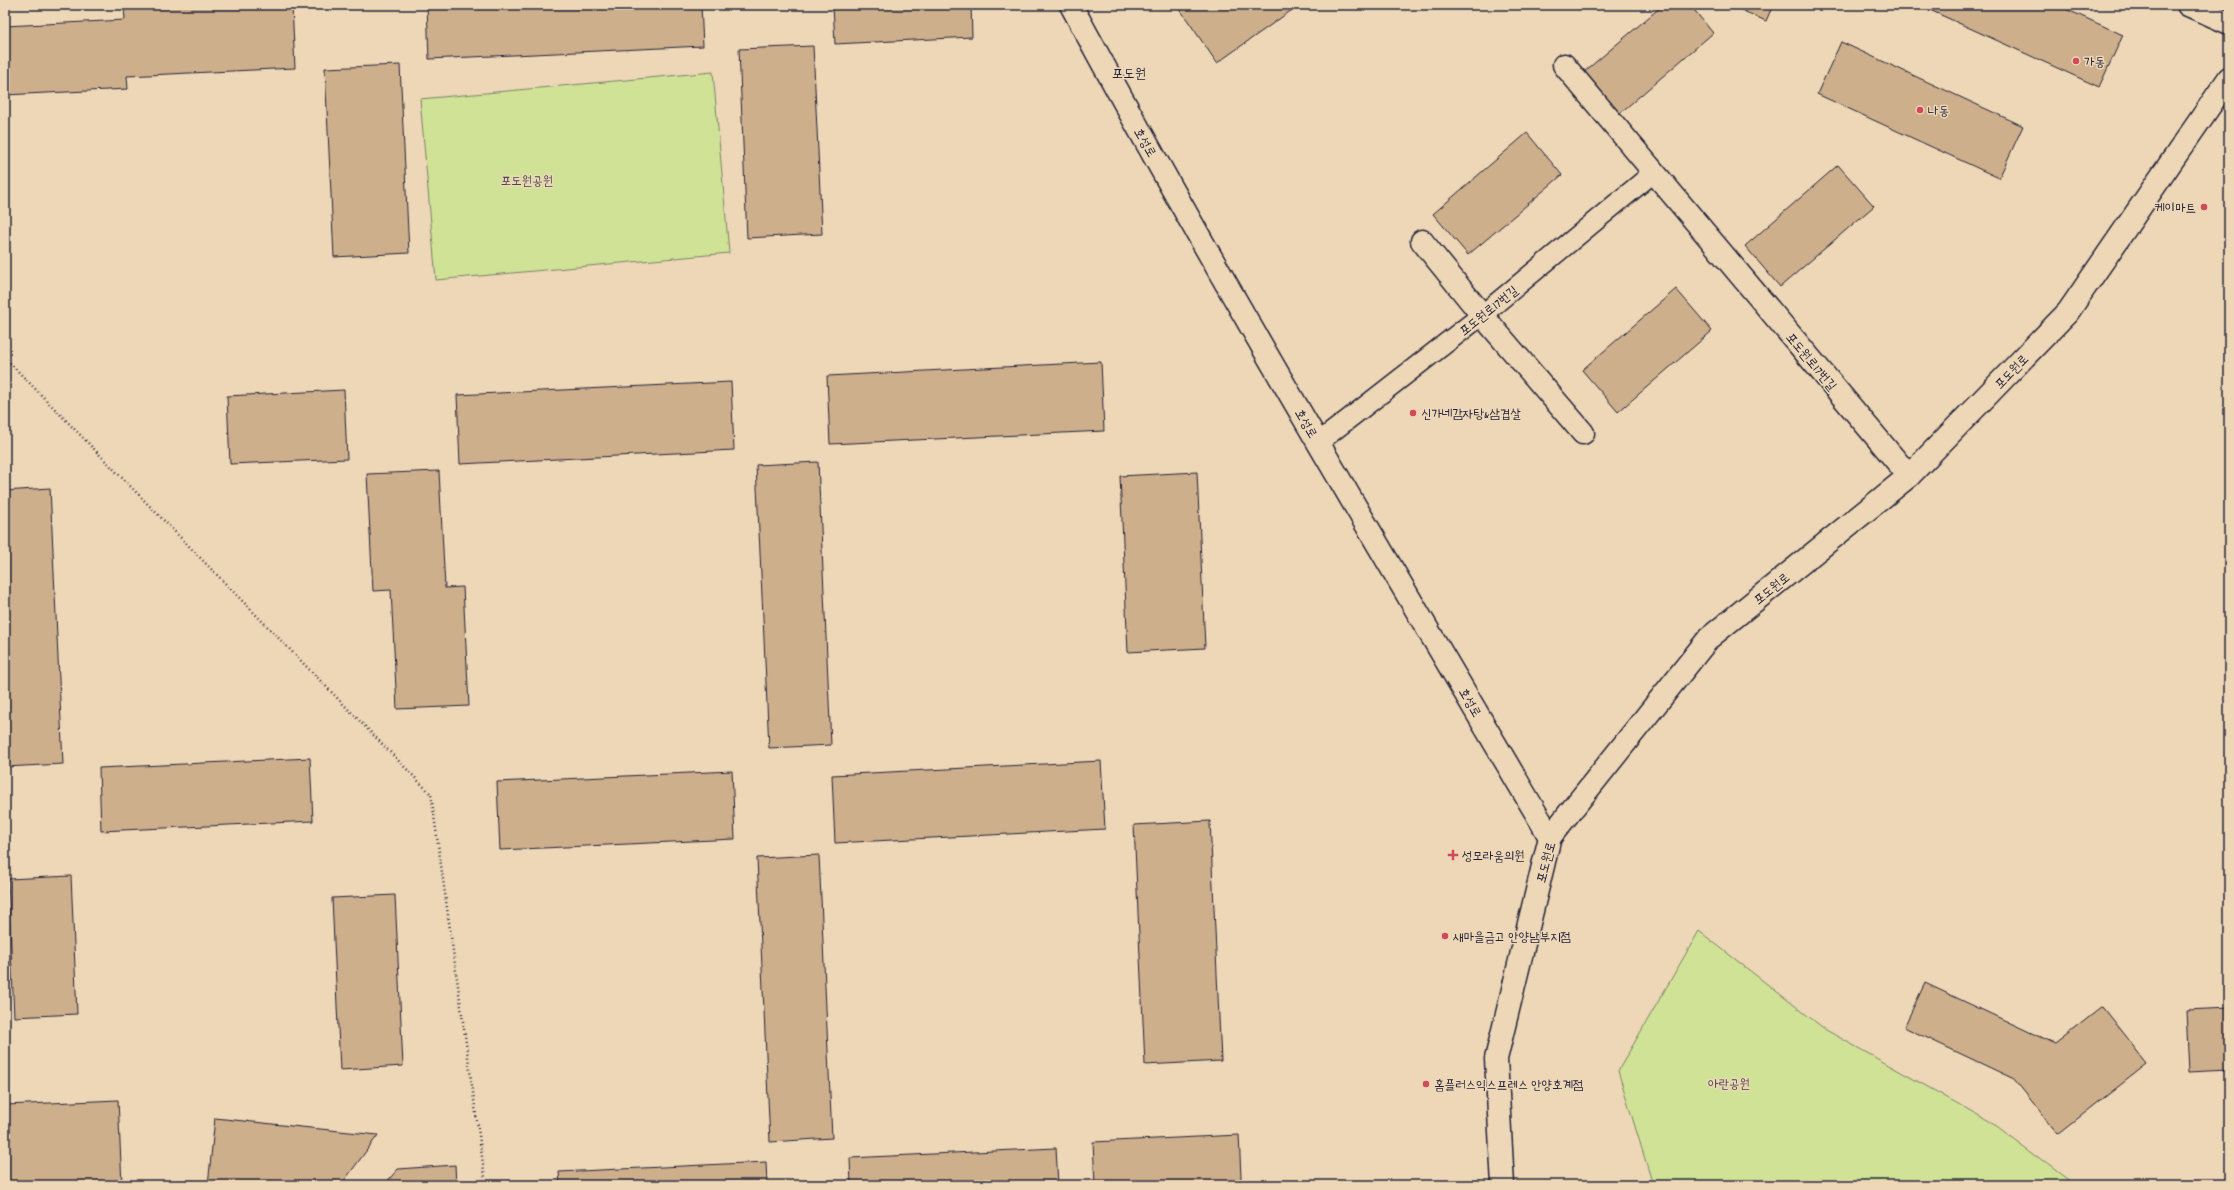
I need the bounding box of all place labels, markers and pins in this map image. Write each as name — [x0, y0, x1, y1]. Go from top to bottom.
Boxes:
place label: 가동 — [2084, 54, 2105, 73]
marker: 가동 — [2071, 56, 2081, 66]
place label: 나동 — [1928, 103, 1949, 122]
marker: 나동 — [1915, 105, 1925, 115]
place label: 케이마트 — [2154, 200, 2196, 219]
marker: 케이마트 — [2199, 202, 2209, 212]
place label: 신가네감자탕&삼겹살 — [1421, 406, 1521, 425]
marker: 신가네감자탕&삼겹살 — [1408, 408, 1418, 418]
place label: 성모라움의원 — [1462, 848, 1525, 867]
marker: 성모라움의원 — [1447, 849, 1459, 861]
place label: 새마을금고 안양남부지점 — [1453, 929, 1571, 948]
marker: 새마을금고 안양남부지점 — [1440, 931, 1450, 941]
place label: 홈플러스익스프레스 안양호계점 — [1434, 1077, 1583, 1096]
marker: 홈플러스익스프레스 안양호계점 — [1421, 1079, 1431, 1089]

